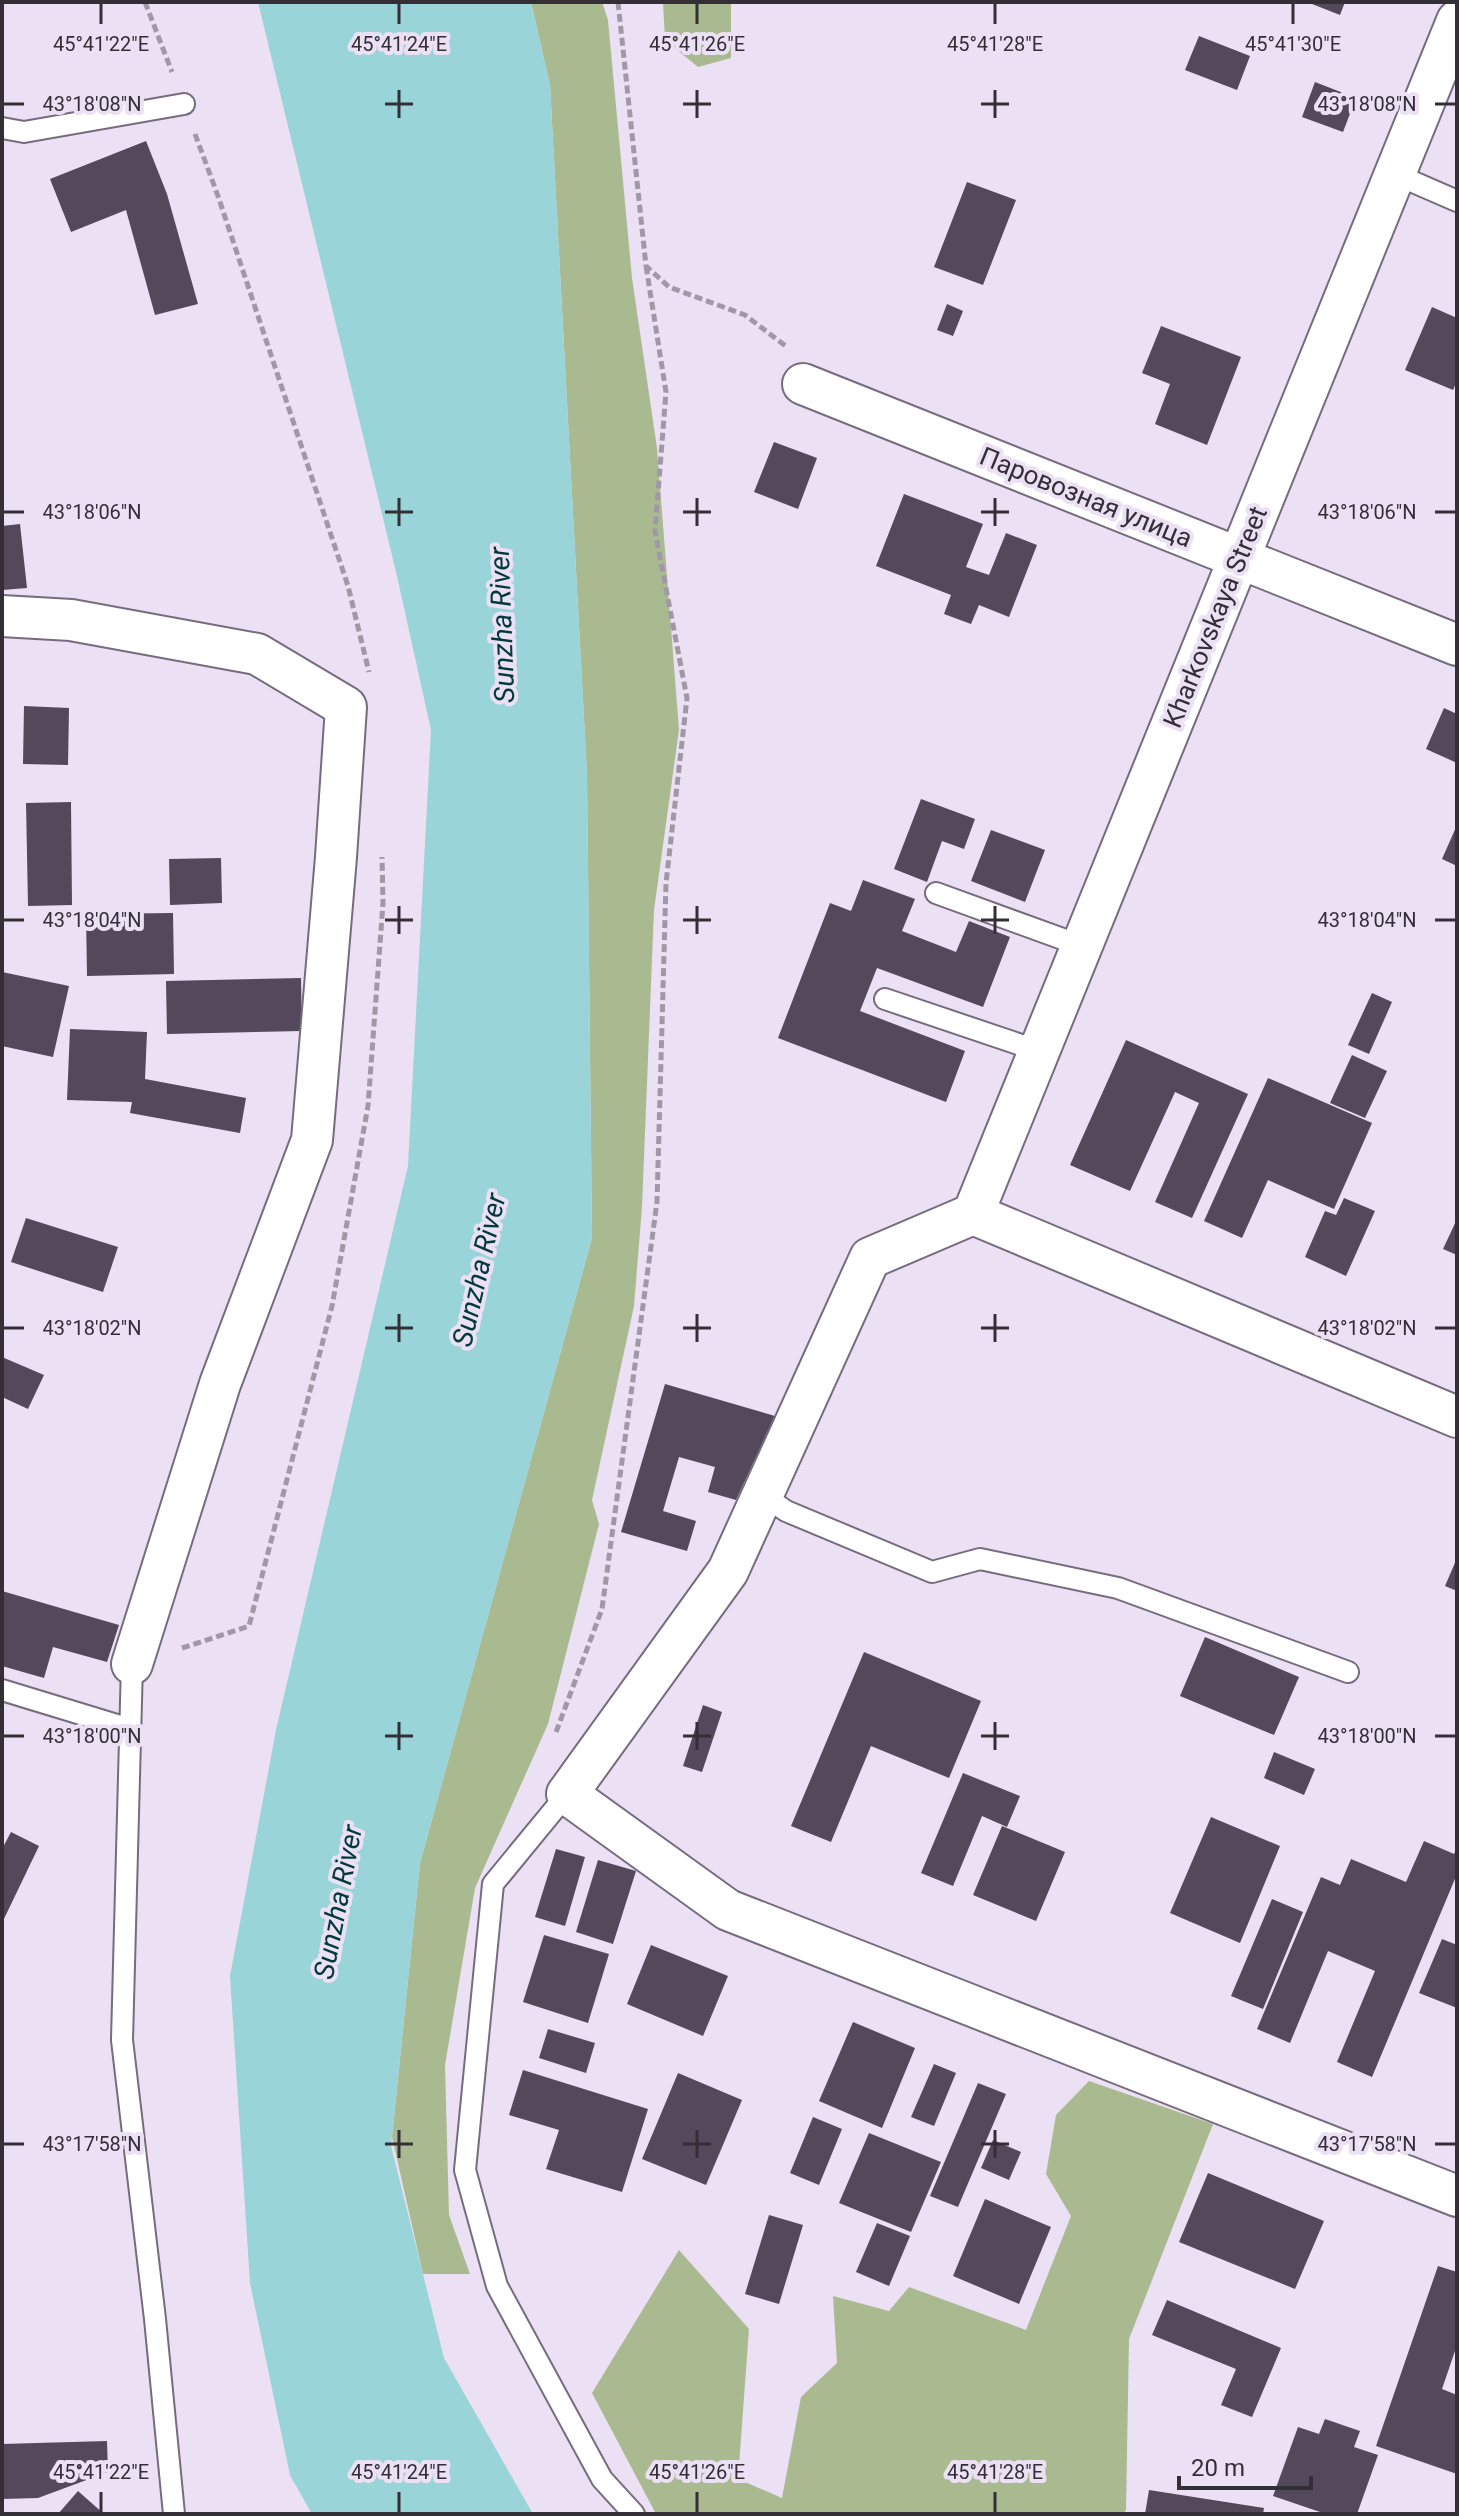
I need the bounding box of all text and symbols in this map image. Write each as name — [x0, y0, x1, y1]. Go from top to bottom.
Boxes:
text: 45°41'22"E — [53, 32, 149, 56]
text: 45°41'24"E — [351, 32, 447, 56]
text: 45°41'26"E — [649, 32, 745, 56]
text: 45°41'28"E — [947, 32, 1043, 56]
text: 45°41'30"E — [1245, 32, 1341, 56]
text: 43°18'08"N — [42, 92, 142, 116]
text: 43°18'08"N — [1317, 92, 1417, 116]
street label: Паровозная улица — [975, 441, 1197, 553]
text: 43°18'06"N — [42, 500, 142, 524]
text: 43°18'06"N — [1317, 500, 1417, 524]
street label: Kharkovskaya Street — [1157, 502, 1273, 732]
water label: Sunzha River — [483, 546, 521, 704]
text: 43°18'04"N — [42, 908, 142, 932]
text: 43°18'04"N — [1317, 908, 1417, 932]
water label: Sunzha River — [445, 1189, 513, 1350]
text: 43°18'02"N — [42, 1316, 142, 1340]
text: 43°18'02"N — [1317, 1316, 1417, 1340]
text: 43°18'00"N — [42, 1724, 142, 1748]
text: 43°18'00"N — [1317, 1724, 1417, 1748]
water label: Sunzha River — [307, 1821, 369, 1982]
text: 43°17'58"N — [42, 2132, 142, 2156]
text: 43°17'58"N — [1317, 2132, 1417, 2156]
scale bar — [1179, 2440, 1311, 2490]
text: 20 m — [1191, 2454, 1245, 2482]
text: 45°41'22"E — [53, 2460, 149, 2484]
text: 45°41'24"E — [351, 2460, 447, 2484]
text: 45°41'26"E — [649, 2460, 745, 2484]
text: 45°41'28"E — [947, 2460, 1043, 2484]

